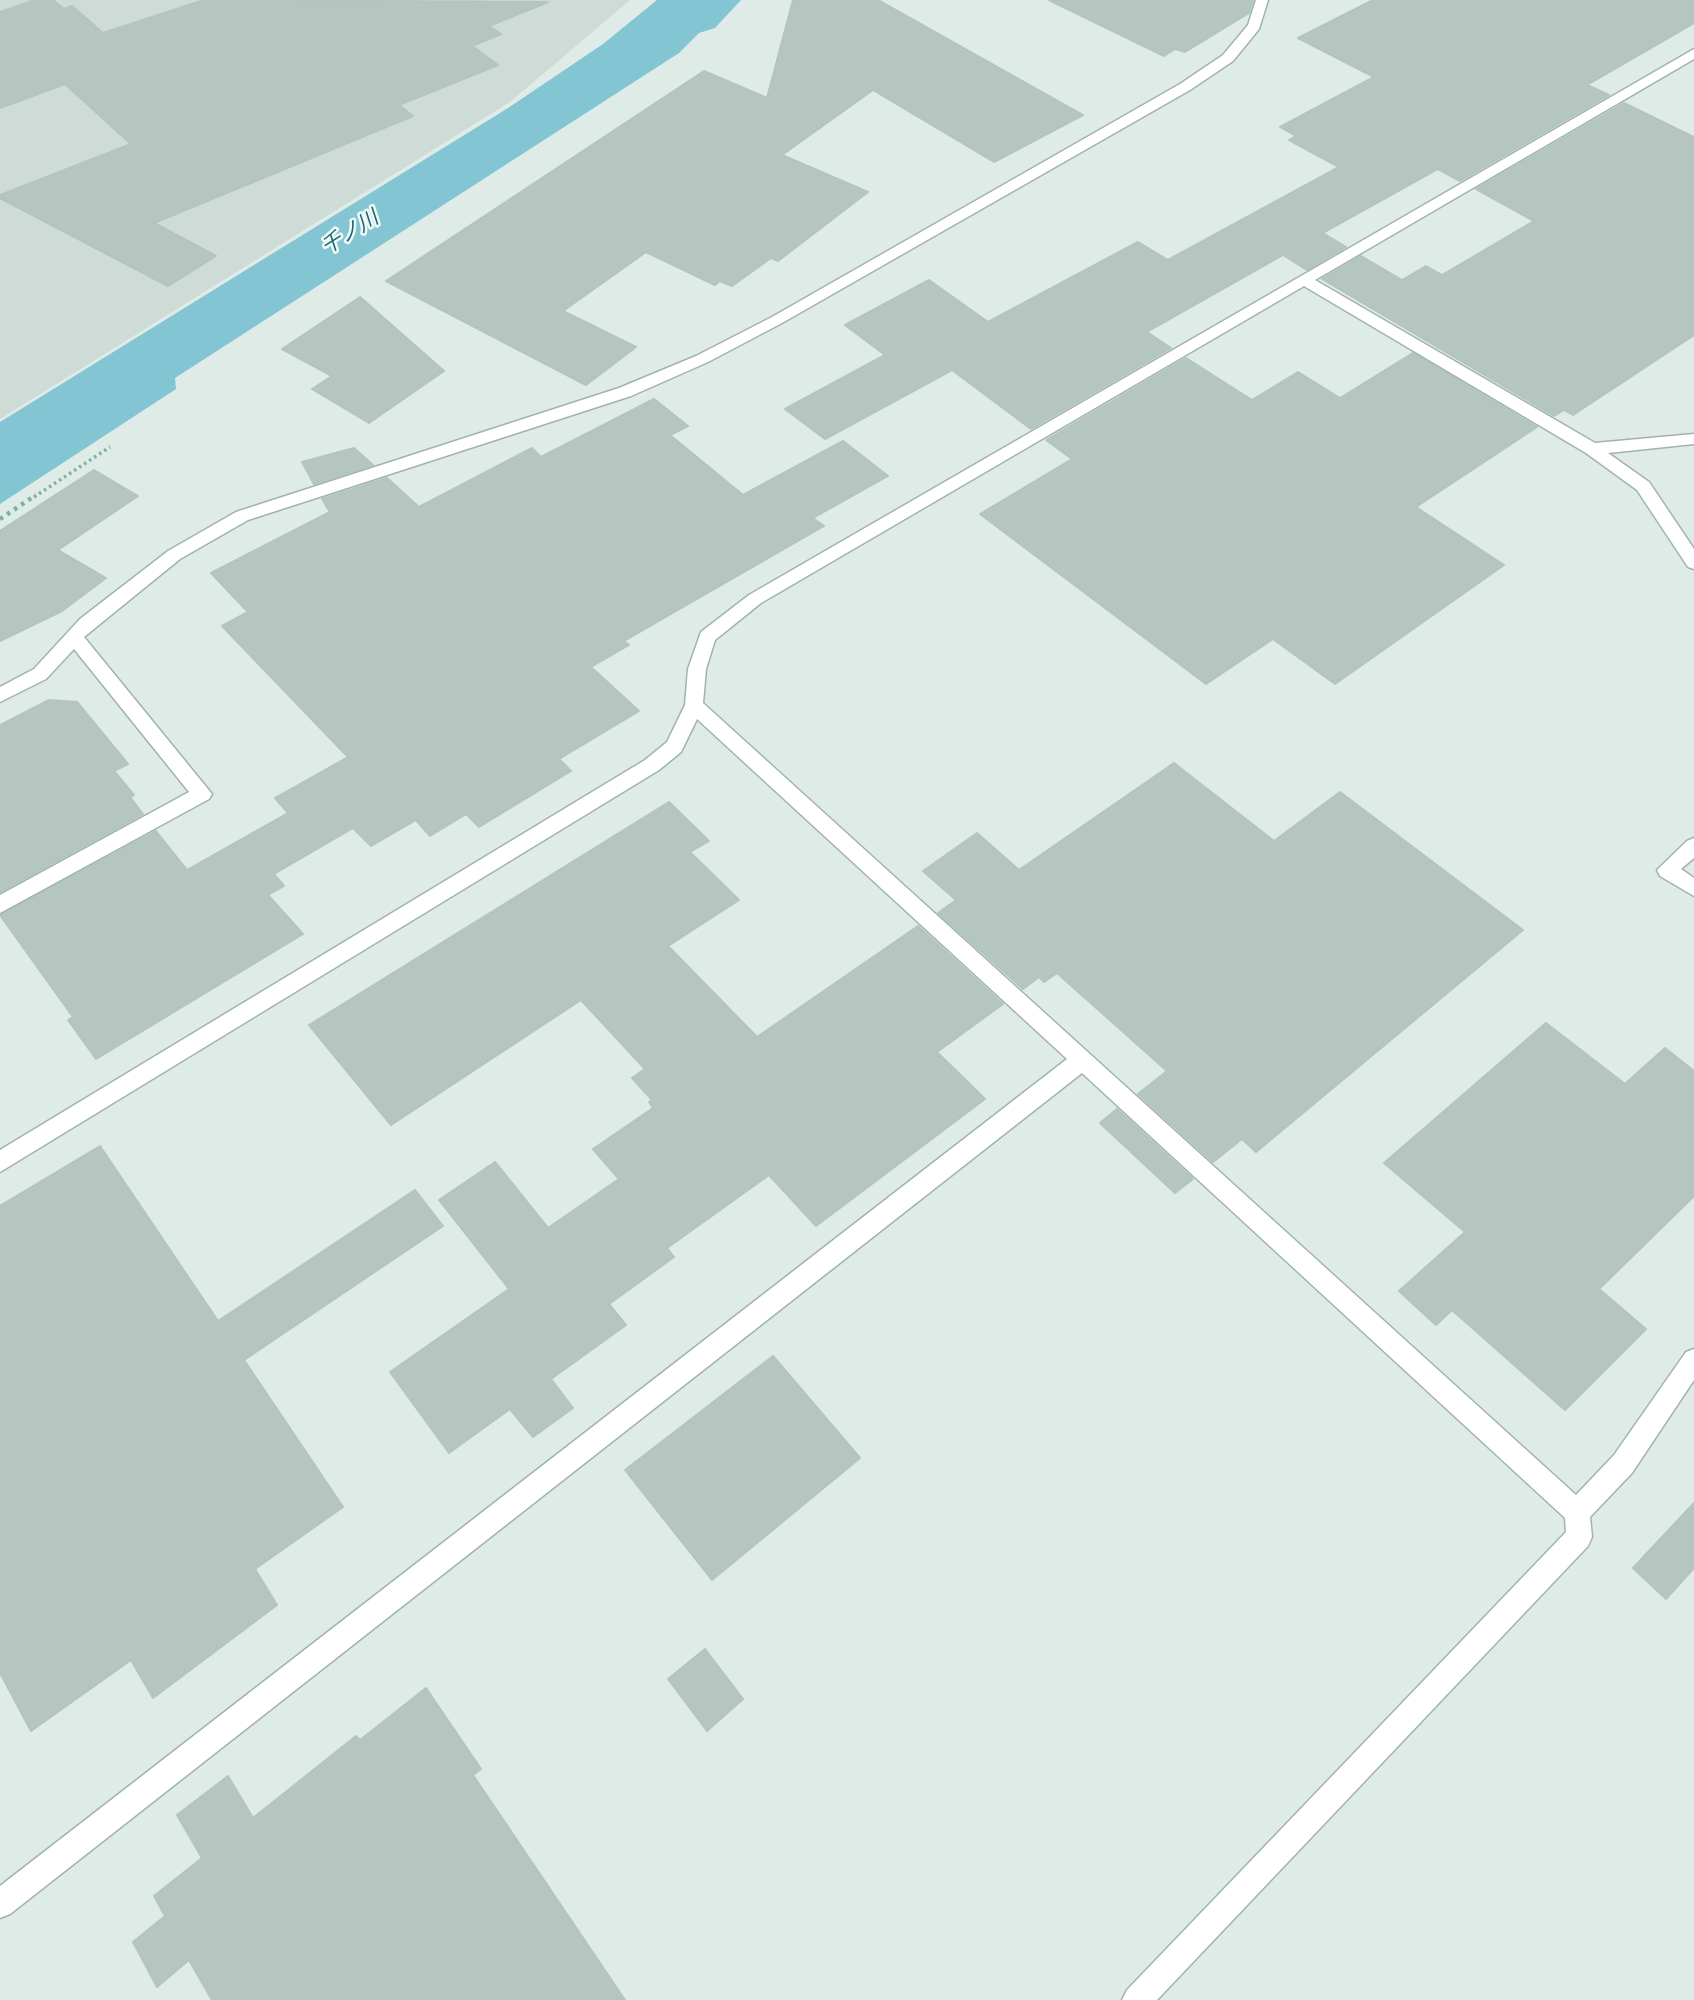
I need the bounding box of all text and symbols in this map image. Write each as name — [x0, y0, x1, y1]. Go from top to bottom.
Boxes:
water label: 千ノ川 — [317, 206, 383, 260]

